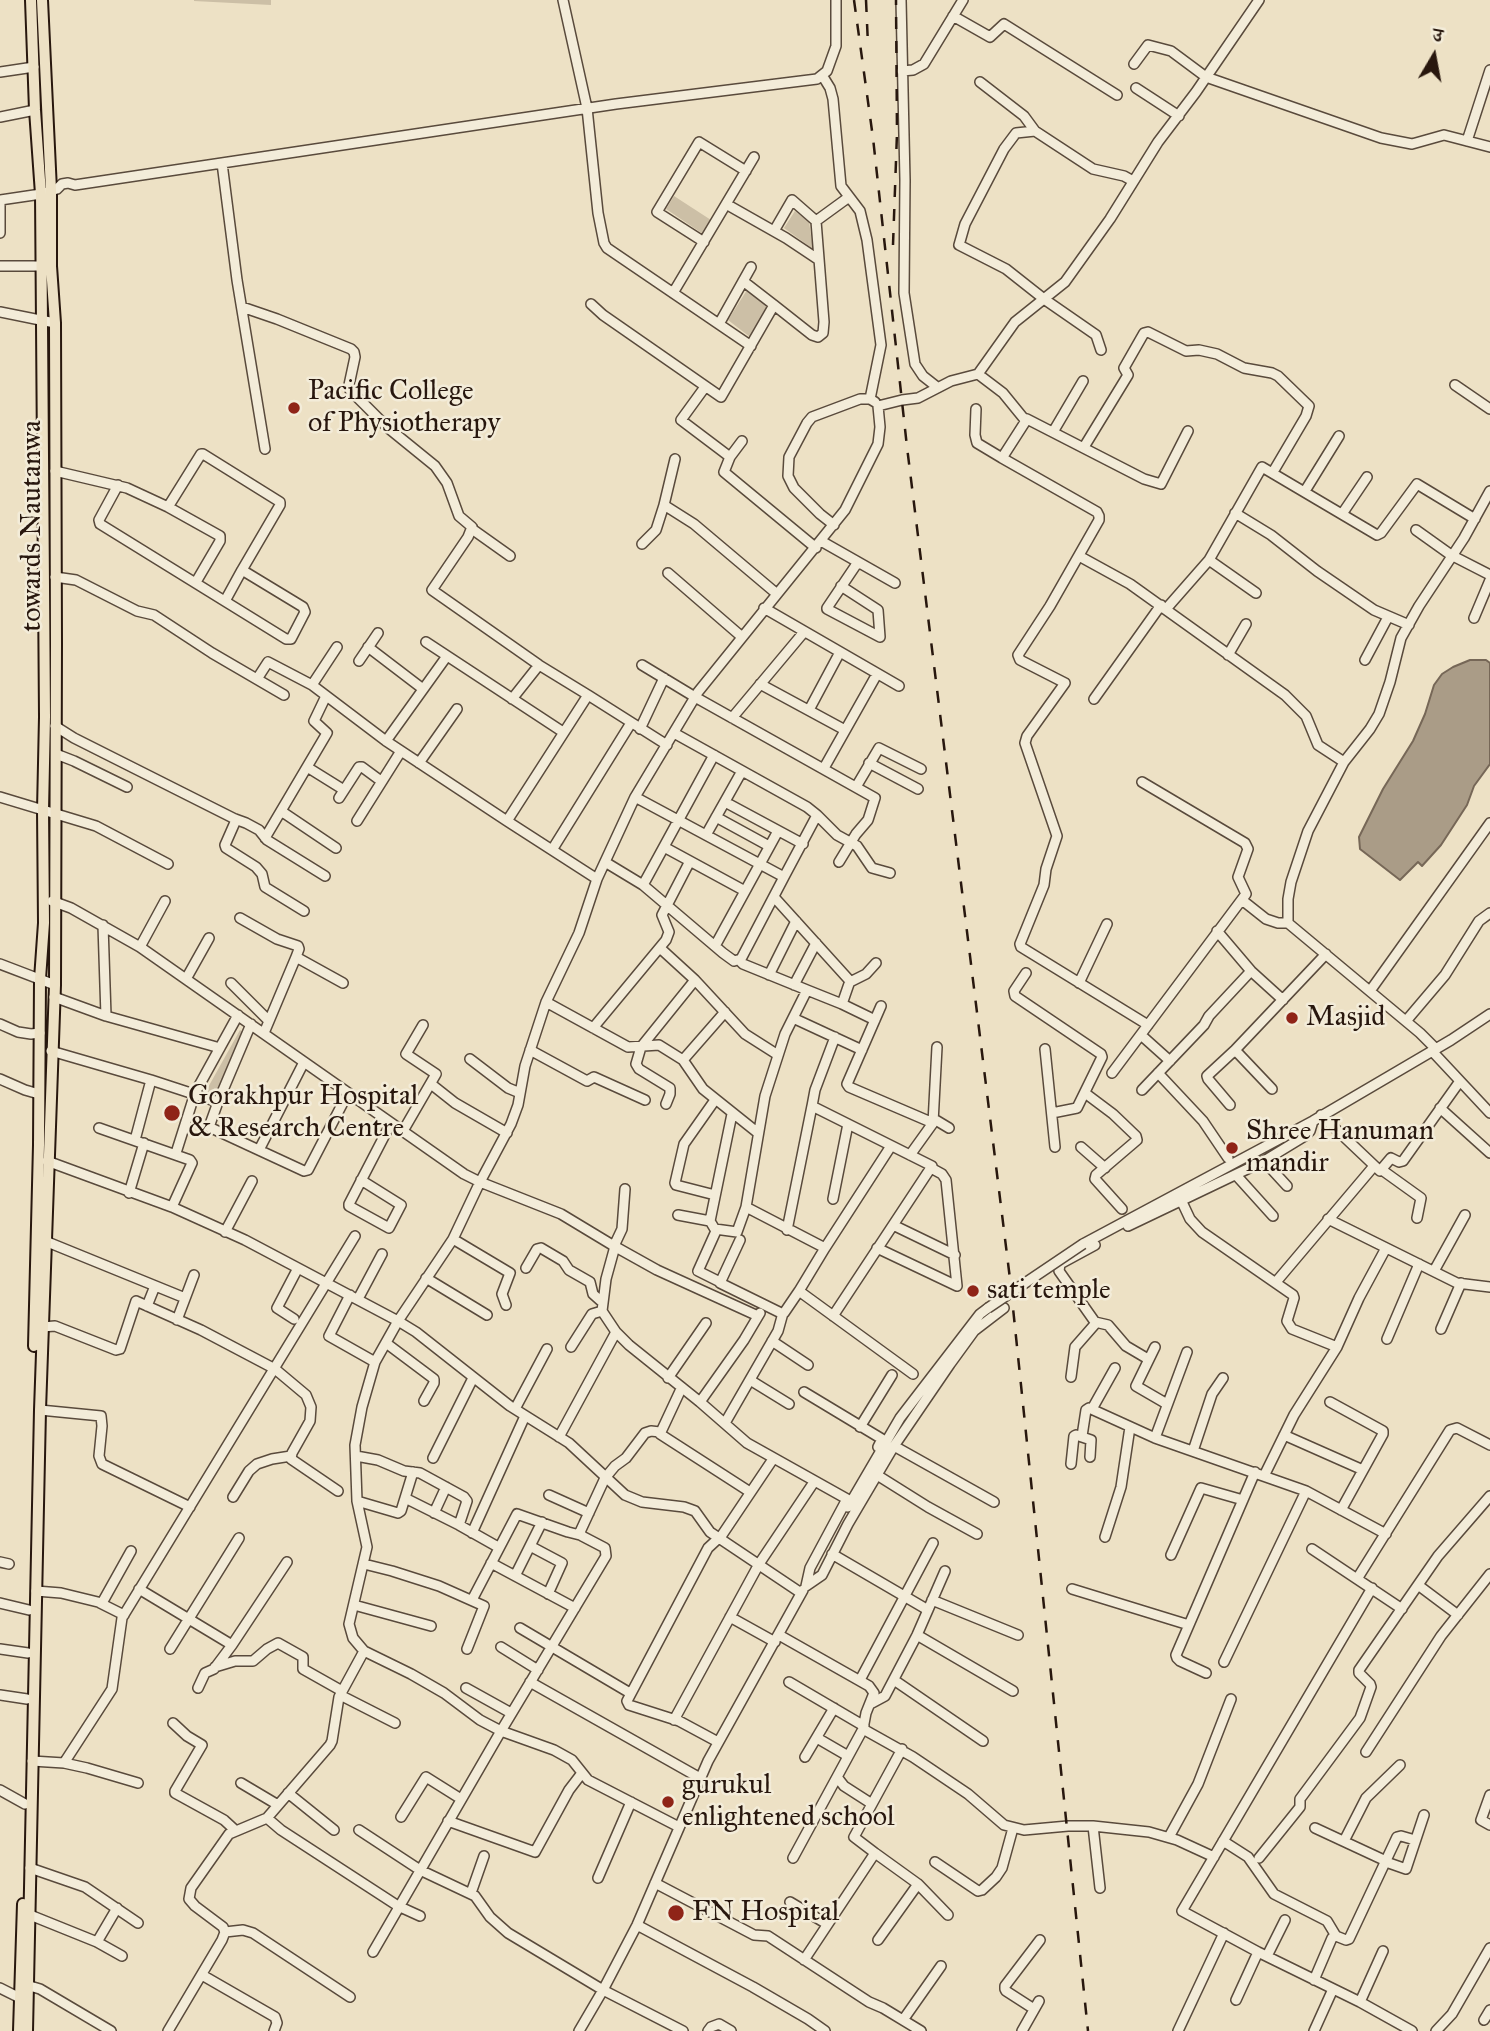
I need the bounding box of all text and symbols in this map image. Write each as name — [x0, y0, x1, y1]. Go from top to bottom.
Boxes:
north arrow — [1399, 21, 1469, 91]
text: उ — [1431, 23, 1444, 47]
place label: Pacific College of Physiotherapy — [308, 375, 500, 441]
marker: Pacific College of Physiotherapy — [286, 400, 302, 416]
street label: towards Nautanwa — [16, 420, 50, 632]
place label: Masjid — [1306, 1001, 1385, 1035]
marker: Masjid — [1284, 1010, 1300, 1026]
place label: Gorakhpur Hospital & Research Centre — [188, 1080, 418, 1146]
marker: Gorakhpur Hospital & Research Centre — [162, 1103, 182, 1123]
place label: Shree Hanuman mandir — [1246, 1115, 1434, 1181]
marker: Shree Hanuman mandir — [1224, 1140, 1240, 1156]
place label: sati temple — [987, 1274, 1111, 1308]
marker: sati temple — [965, 1283, 981, 1299]
place label: gurukul enlightened school — [682, 1769, 895, 1835]
marker: gurukul enlightened school — [660, 1794, 676, 1810]
place label: FN Hospital — [692, 1896, 839, 1930]
marker: FN Hospital — [666, 1903, 686, 1923]

